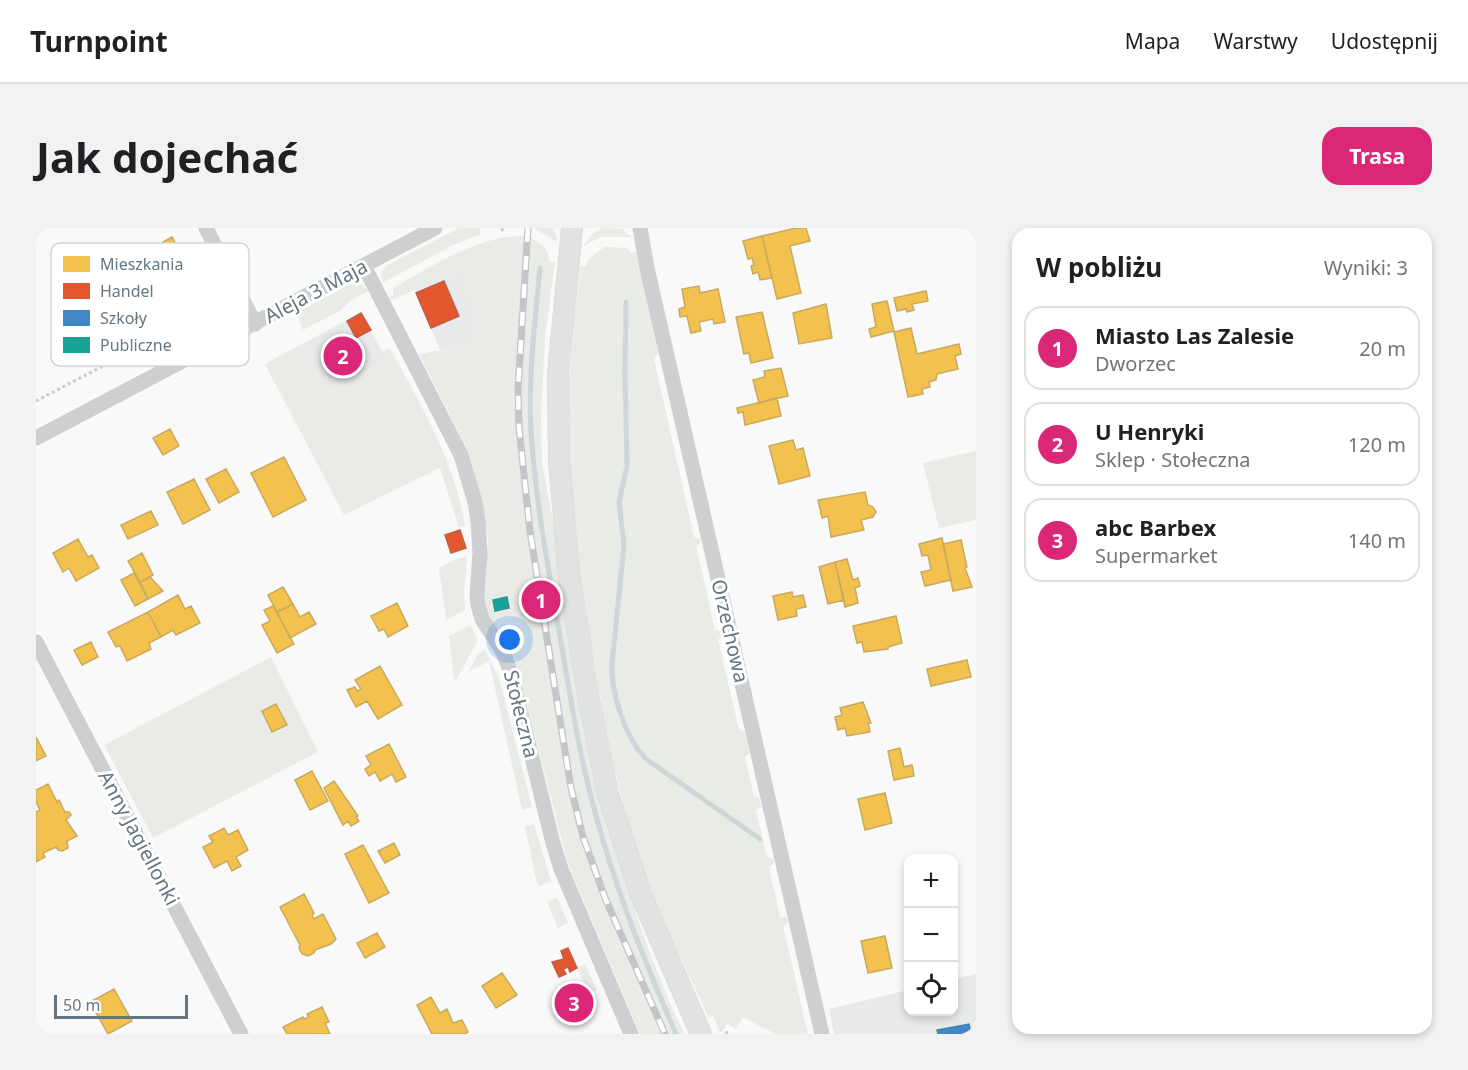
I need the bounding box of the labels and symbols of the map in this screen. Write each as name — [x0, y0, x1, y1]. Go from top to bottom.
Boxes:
legend — [51, 243, 249, 366]
street label: Aleja 3 Maja — [259, 252, 372, 329]
text: Mieszkania — [100, 253, 183, 275]
text: Handel — [100, 280, 154, 302]
text: Szkoły — [100, 307, 148, 329]
text: Publiczne — [100, 334, 172, 356]
pin: 2 — [324, 334, 362, 378]
street label: Orzechowa — [706, 577, 755, 685]
pin: 1 — [522, 578, 560, 622]
your location — [495, 625, 524, 654]
street label: Stołeczna — [498, 667, 545, 760]
street label: Anny Jagiellonki — [93, 766, 186, 910]
pin: 3 — [554, 980, 594, 1026]
scale bar — [54, 992, 188, 1020]

